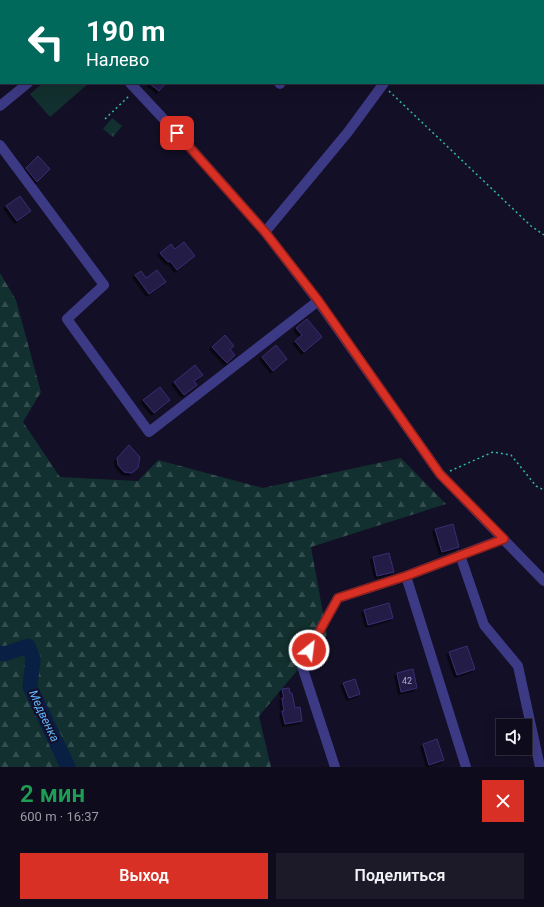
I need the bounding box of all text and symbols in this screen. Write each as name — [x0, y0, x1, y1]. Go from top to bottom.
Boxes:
text: 190 m — [86, 15, 165, 48]
icon: left — [20, 16, 72, 68]
text: Налево — [86, 49, 149, 70]
pin — [160, 116, 194, 150]
icon: arrive — [166, 122, 188, 144]
position arrow — [288, 629, 330, 671]
house number: 42 — [402, 676, 412, 686]
water label: Медвенка — [26, 688, 62, 744]
map controls — [496, 719, 532, 755]
button: sound — [496, 719, 532, 755]
text: 2 мин — [20, 780, 85, 808]
button: close — [482, 780, 524, 822]
text: 600 m · 16:37 — [20, 809, 99, 824]
button: Выход — [20, 853, 268, 899]
button: Поделиться — [276, 853, 524, 899]

